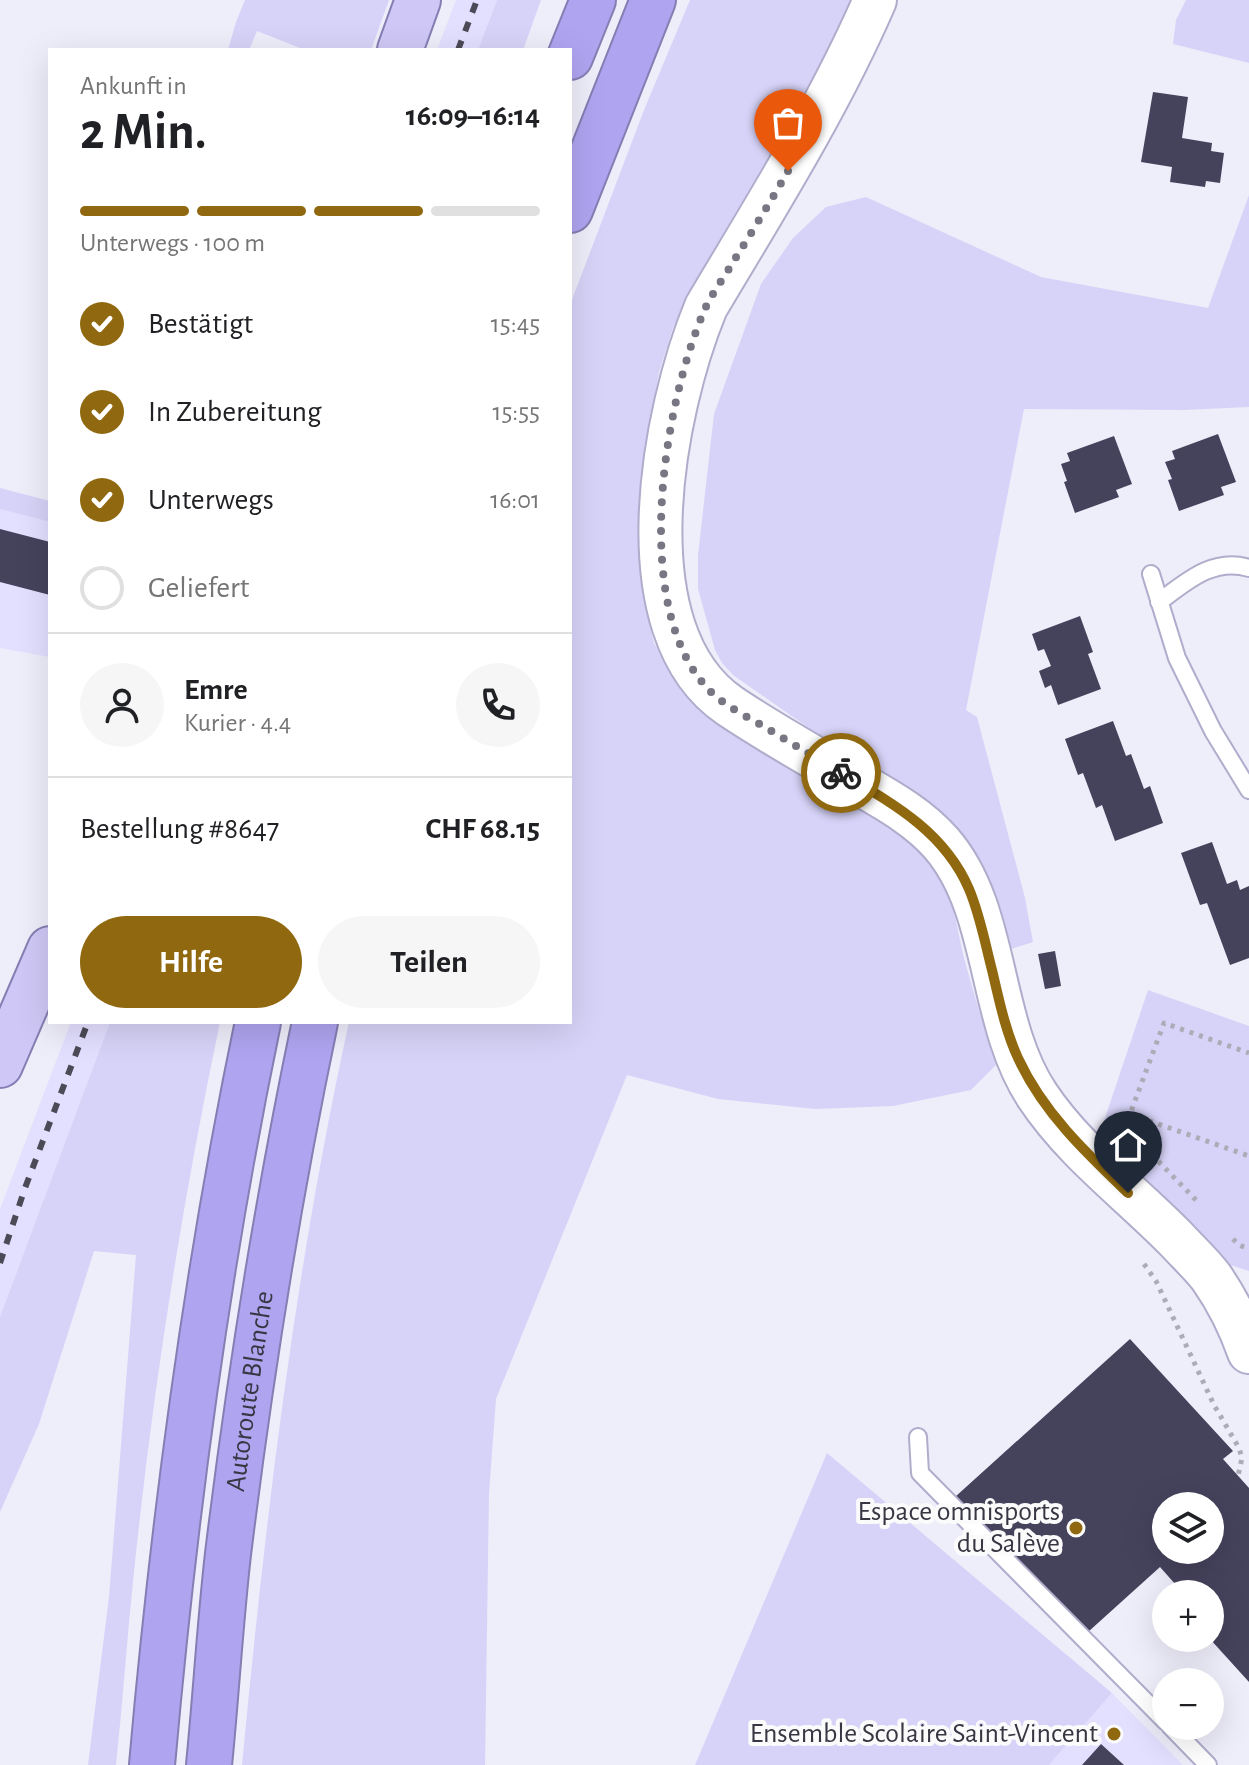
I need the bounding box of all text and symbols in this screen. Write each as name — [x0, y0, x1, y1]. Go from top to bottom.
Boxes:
text: Ankunft in — [80, 73, 187, 99]
pin — [754, 89, 822, 171]
text: 16:09–16:14 — [406, 101, 540, 131]
icon: bag — [766, 101, 810, 145]
text: 2 Min. — [80, 106, 207, 158]
text: Unterwegs · 100 m — [80, 230, 265, 256]
icon: check — [80, 302, 124, 346]
text: Bestätigt — [148, 309, 253, 339]
text: 15:45 — [491, 311, 540, 337]
icon: check — [80, 390, 124, 434]
text: In Zubereitung — [148, 397, 322, 427]
text: 15:55 — [492, 399, 540, 425]
icon: check — [80, 478, 124, 522]
text: Unterwegs — [148, 485, 274, 515]
text: 16:01 — [490, 487, 540, 513]
text: Geliefert — [148, 573, 249, 603]
button: person — [80, 663, 164, 747]
button: phone — [456, 663, 540, 747]
text: Emre — [184, 675, 248, 705]
text: Kurier · 4.4 — [184, 710, 291, 736]
courier — [801, 733, 881, 813]
icon: bike — [819, 751, 863, 795]
text: Bestellung #8647 — [80, 814, 279, 844]
text: CHF 68.15 — [425, 814, 540, 844]
button: Hilfe — [80, 916, 302, 1008]
button: Teilen — [318, 916, 540, 1008]
pin — [1094, 1111, 1162, 1193]
icon: home — [1106, 1123, 1150, 1167]
street label: Autoroute Blanche — [222, 1289, 279, 1493]
map controls — [1152, 1492, 1224, 1740]
button: layers — [1152, 1492, 1224, 1564]
place label: Espace omnisports du Salève — [857, 1498, 1060, 1558]
marker: Espace omnisports du Salève — [1067, 1519, 1085, 1537]
button: + — [1152, 1580, 1224, 1652]
button: − — [1152, 1668, 1224, 1740]
place label: Ensemble Scolaire Saint-Vincent — [750, 1720, 1098, 1748]
marker: Ensemble Scolaire Saint-Vincent — [1105, 1725, 1123, 1743]

